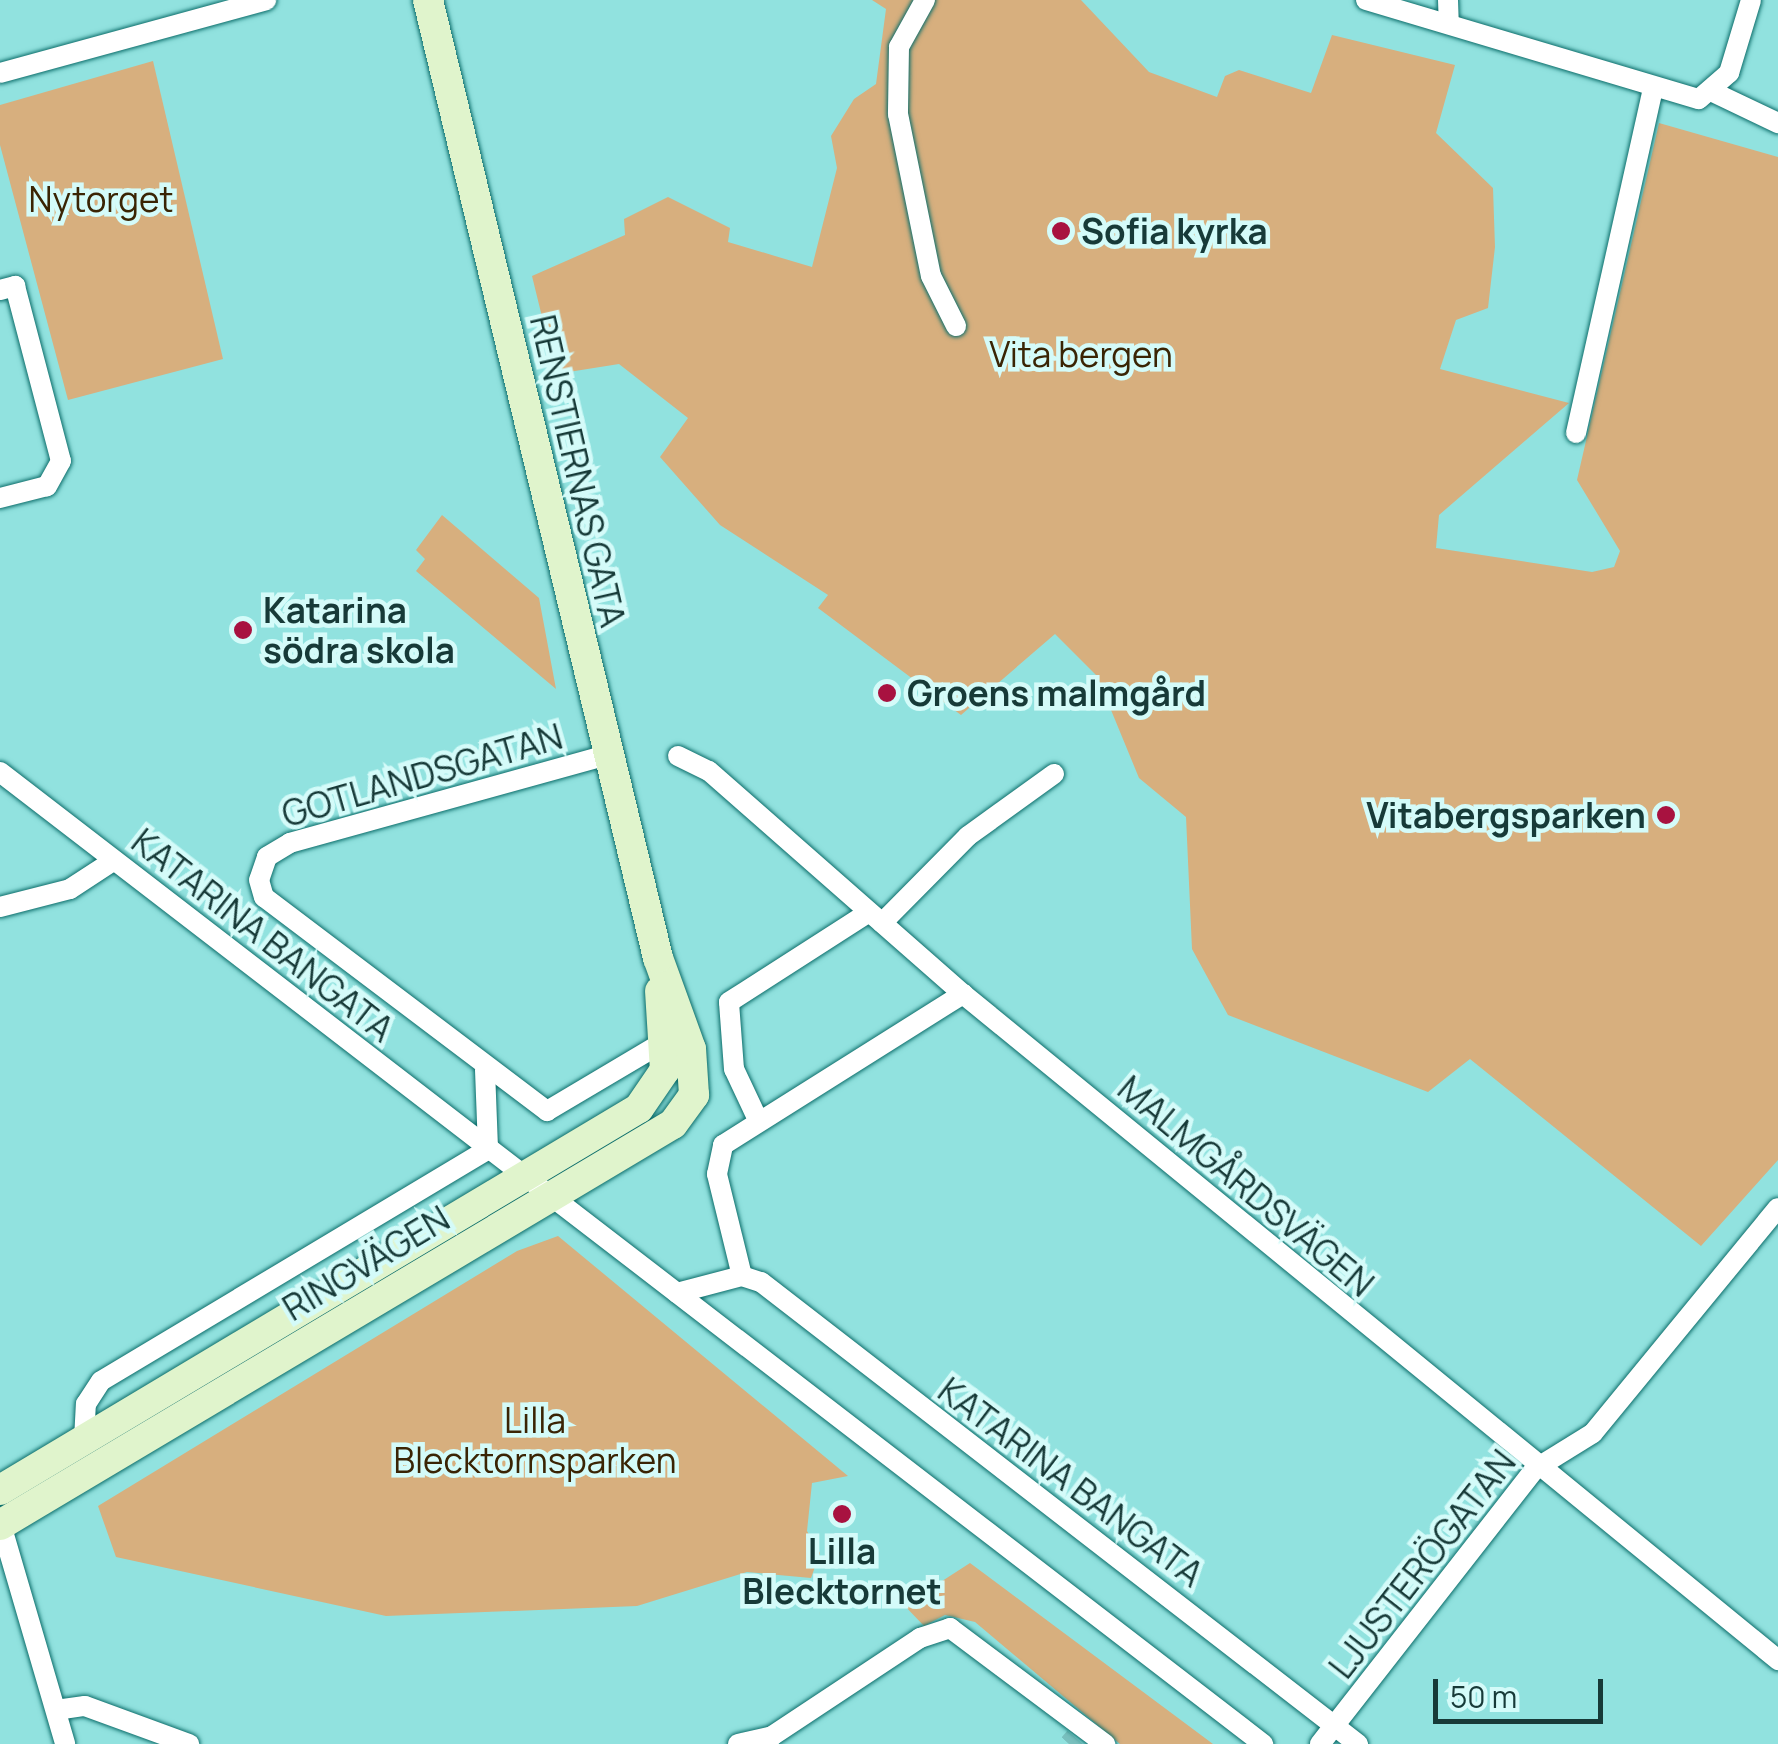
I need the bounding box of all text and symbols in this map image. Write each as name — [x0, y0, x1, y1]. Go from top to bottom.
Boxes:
park label: Nytorget — [29, 178, 173, 220]
place label: Sofia kyrka — [1081, 210, 1268, 252]
marker: Sofia kyrka — [1050, 220, 1072, 242]
street label: RENSTIERNAS GATA — [522, 311, 634, 631]
park label: Vita bergen — [989, 333, 1173, 375]
place label: Katarina södra skola — [263, 589, 455, 671]
marker: Katarina södra skola — [232, 619, 254, 641]
place label: Groens malmgård — [907, 672, 1206, 714]
marker: Groens malmgård — [876, 682, 898, 704]
street label: GOTLANDSGATAN — [277, 715, 567, 835]
place label: Vitabergsparken — [1366, 794, 1646, 836]
marker: Vitabergsparken — [1655, 804, 1677, 826]
street label: KATARINA BANGATA — [124, 820, 402, 1050]
street label: MALMGÅRDSVÄGEN — [1110, 1067, 1382, 1305]
street label: RINGVÄGEN — [275, 1197, 457, 1329]
street label: KATARINA BANGATA — [930, 1369, 1212, 1595]
park label: Lilla Blecktornsparken — [393, 1399, 677, 1481]
street label: LJUSTERÖGATAN — [1320, 1442, 1524, 1686]
marker: Lilla Blecktornet — [831, 1503, 853, 1525]
place label: Lilla Blecktornet — [742, 1530, 942, 1612]
scale bar — [1438, 1659, 1608, 1721]
text: 50 m — [1450, 1676, 1517, 1717]

